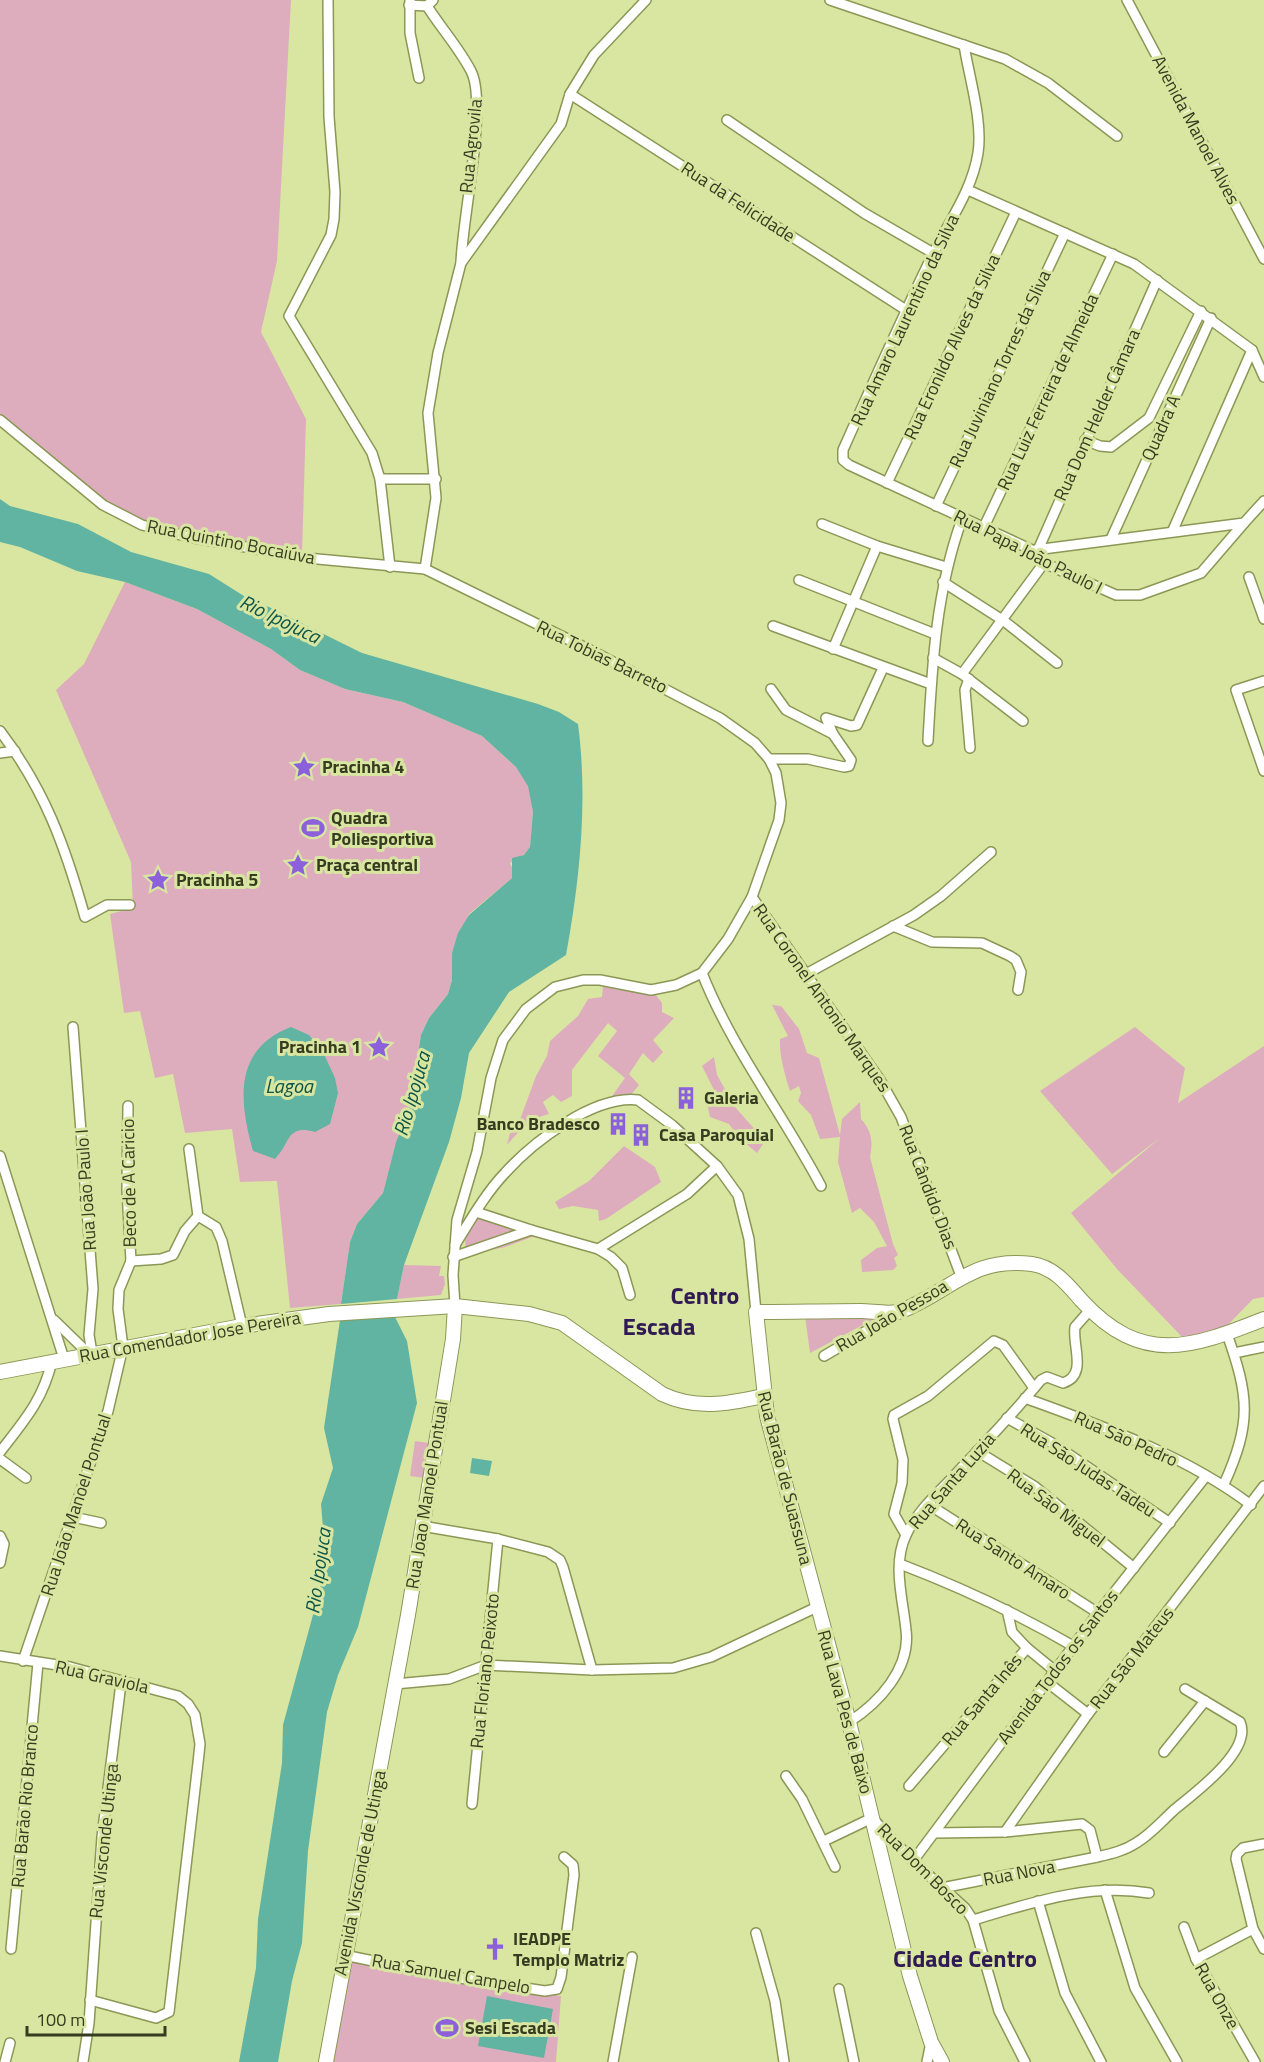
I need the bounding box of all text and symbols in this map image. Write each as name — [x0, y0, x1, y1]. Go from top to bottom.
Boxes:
street label: Avenida Manoel Alves — [1146, 50, 1247, 209]
street label: Rua Agrovila — [452, 98, 489, 194]
street label: Rua da Felicidade — [676, 154, 801, 249]
street label: Rua Amaro Laurentino da Silva — [843, 209, 966, 430]
street label: Rua Eronildo Alves da Silva — [897, 249, 1007, 444]
street label: Rua Juviniano Torres da Sliva — [942, 265, 1057, 472]
street label: Rua Luiz Ferreira de Almeida — [990, 289, 1105, 495]
street label: Rua Dom Helder Câmara — [1046, 324, 1147, 505]
street label: Quadra A — [1134, 390, 1187, 465]
street label: Rua Papa João Paulo I — [949, 502, 1107, 601]
street label: Rua Quintino Bocaiúva — [145, 512, 317, 571]
water label: Rio Ipojuca — [235, 586, 327, 652]
street label: Rua Tobias Barreto — [532, 613, 672, 700]
place label: Pracinha 4 — [322, 753, 404, 780]
place icon: Pracinha 4 — [291, 754, 317, 780]
place label: Quadra Poliesportiva — [331, 804, 434, 852]
sports icon: Quadra Poliesportiva — [300, 815, 326, 841]
place label: Praça central — [316, 851, 418, 878]
place icon: Praça central — [285, 852, 311, 878]
place label: Pracinha 5 — [176, 866, 258, 893]
place icon: Pracinha 5 — [145, 867, 171, 893]
street label: Rua Coronel Antonio Marques — [747, 898, 898, 1098]
place label: Pracinha 1 — [279, 1033, 361, 1060]
place icon: Pracinha 1 — [366, 1034, 392, 1060]
water label: Rio Ipojuca — [385, 1047, 439, 1140]
water label: Lagoa — [265, 1070, 314, 1101]
place label: Galeria — [704, 1084, 759, 1111]
building icon: Galeria — [673, 1085, 699, 1111]
place label: Banco Bradesco — [476, 1110, 600, 1137]
building icon: Banco Bradesco — [605, 1111, 631, 1137]
street label: Beco de A Caricio — [114, 1118, 143, 1248]
place label: Casa Paroquial — [659, 1121, 774, 1148]
street label: Rua Cândido Dias — [892, 1121, 965, 1253]
building icon: Casa Paroquial — [628, 1122, 654, 1148]
street label: Rua João Paulo I — [68, 1128, 103, 1252]
street label: Rua João Pessoa — [831, 1272, 953, 1359]
district label: Centro — [671, 1277, 739, 1313]
street label: Rua Comendador Jose Pereira — [77, 1304, 303, 1369]
district label: Escada — [622, 1308, 696, 1344]
street label: Rua Barão de Suassuna — [751, 1388, 820, 1568]
street label: Rua Joao Manoel Pontual — [398, 1399, 455, 1591]
street label: Rua São Pedro — [1070, 1404, 1182, 1473]
street label: Rua João Manoel Pontual — [33, 1410, 118, 1599]
street label: Rua São Judas Tadeu — [1015, 1416, 1161, 1524]
street label: Rua Santa Luzia — [902, 1426, 1001, 1535]
street label: Rua São Miguel — [1001, 1462, 1111, 1554]
street label: Rua Santo Amaro — [951, 1511, 1076, 1606]
water label: Rio Ipojuca — [296, 1525, 339, 1616]
street label: Avenida Todos os Santos — [990, 1584, 1125, 1750]
street label: Rua Floriano Peixoto — [463, 1592, 506, 1750]
street label: Rua São Mateus — [1083, 1601, 1180, 1715]
street label: Rua Lava Pes de Baixo — [811, 1627, 880, 1797]
street label: Rua Santa Inês — [935, 1648, 1028, 1752]
street label: Rua Graviola — [53, 1653, 151, 1700]
street label: Rua Barão Rio Branco — [4, 1723, 45, 1889]
street label: Rua Visconde Utinga — [82, 1762, 125, 1920]
street label: Avenida Visconde de Utinga — [326, 1768, 393, 1978]
street label: Rua Dom Bosco — [871, 1817, 975, 1921]
street label: Rua Nova — [981, 1852, 1057, 1893]
place label: IEADPE Templo Matriz — [513, 1925, 624, 1973]
church icon: IEADPE Templo Matriz — [482, 1936, 508, 1962]
district label: Cidade Centro — [893, 1940, 1037, 1976]
street label: Rua Samuel Campelo — [370, 1946, 532, 2001]
street label: Rua Onze — [1188, 1958, 1247, 2034]
scale bar — [27, 1999, 165, 2037]
text: 100 m — [36, 2006, 85, 2033]
place label: Sesi Escada — [465, 2014, 556, 2041]
sports icon: Sesi Escada — [434, 2015, 460, 2041]

